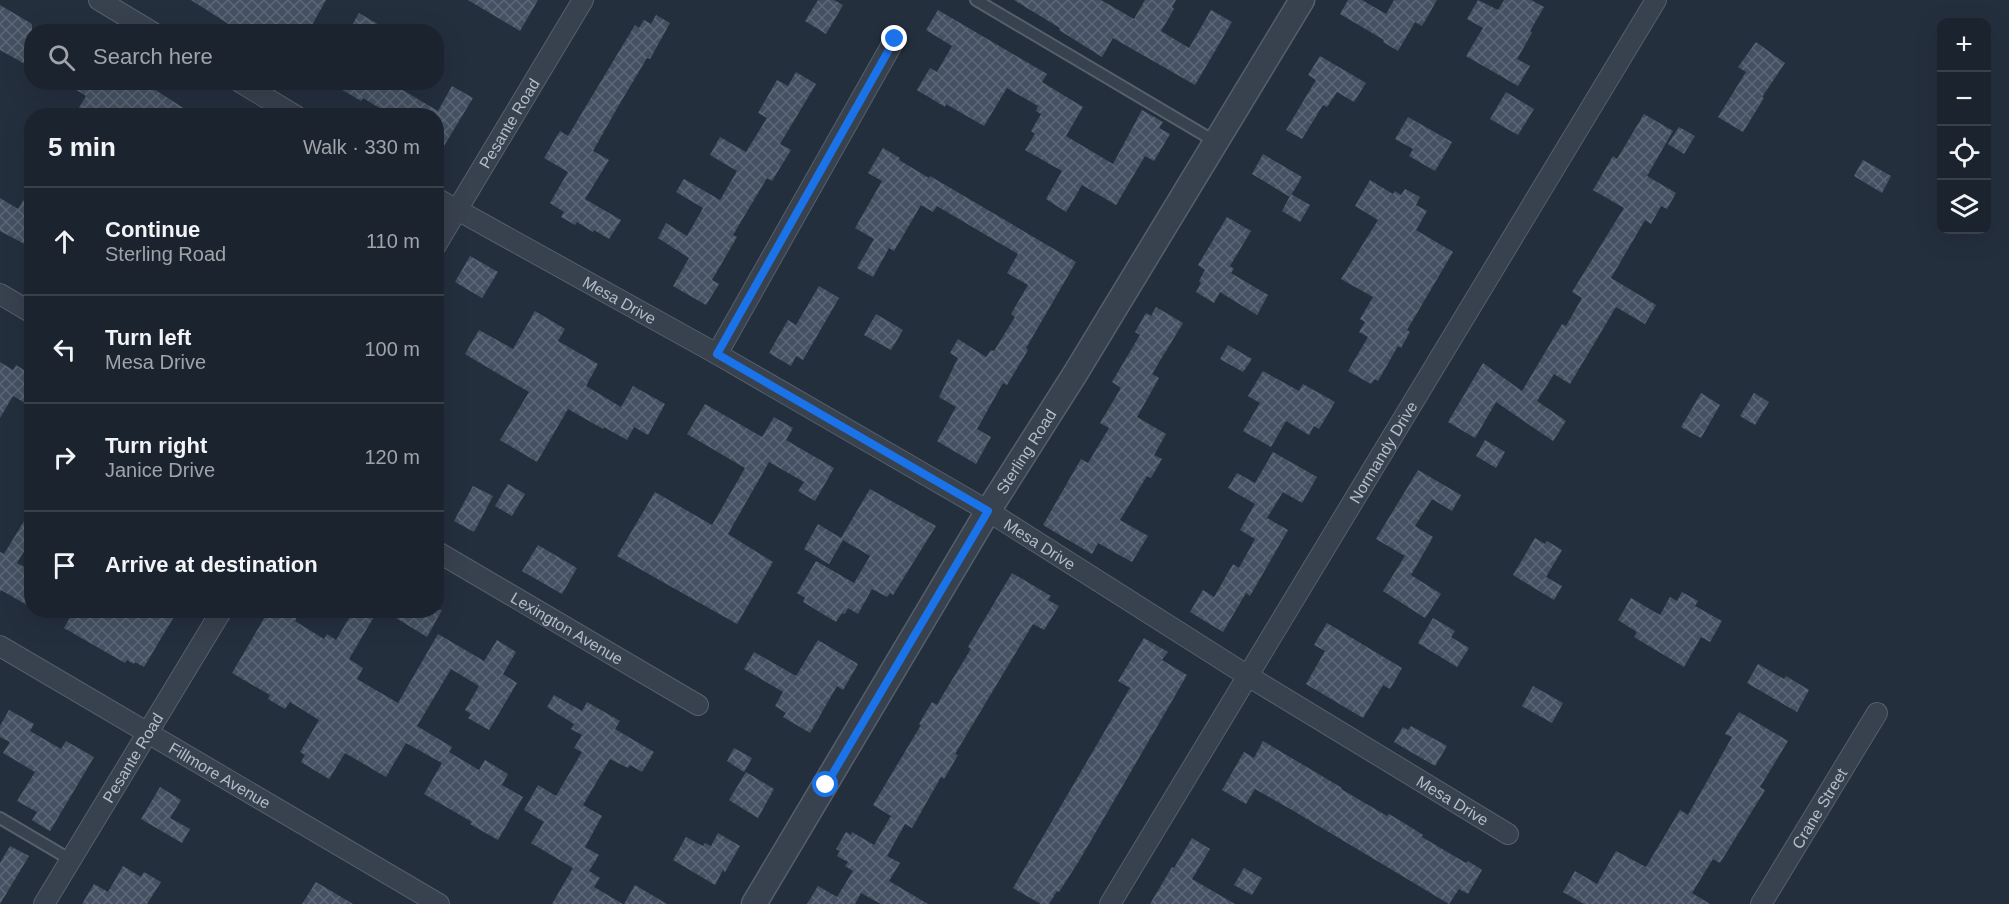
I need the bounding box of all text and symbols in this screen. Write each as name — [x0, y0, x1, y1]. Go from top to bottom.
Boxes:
map controls — [1937, 18, 1991, 234]
button: + — [1937, 18, 1991, 72]
search box — [24, 24, 444, 90]
route end — [881, 25, 907, 51]
icon: search — [45, 41, 78, 74]
text: Search here — [93, 44, 213, 69]
button: − — [1937, 72, 1991, 126]
street label: Pesante Road — [476, 75, 542, 171]
button: locate — [1937, 126, 1991, 180]
text: 5 min — [48, 132, 116, 162]
text: Walk · 330 m — [303, 136, 420, 158]
button: layers — [1937, 180, 1991, 234]
text: Continue — [105, 217, 200, 242]
icon: ahead — [48, 225, 81, 258]
text: 110 m — [366, 230, 420, 252]
text: Sterling Road — [105, 243, 226, 265]
street label: Mesa Drive — [580, 273, 659, 327]
text: Turn left — [105, 325, 191, 350]
icon: left — [48, 333, 81, 366]
text: 100 m — [364, 338, 420, 360]
text: Mesa Drive — [105, 351, 206, 373]
street label: Normandy Drive — [1346, 398, 1420, 506]
street label: Sterling Road — [993, 406, 1059, 497]
text: Turn right — [105, 433, 207, 458]
icon: right — [48, 441, 81, 474]
text: 120 m — [364, 446, 420, 468]
text: Janice Drive — [105, 459, 215, 481]
street label: Mesa Drive — [1001, 515, 1079, 573]
icon: arrive — [48, 549, 81, 582]
text: Arrive at destination — [105, 552, 318, 577]
street label: Lexington Avenue — [508, 589, 626, 668]
street label: Pesante Road — [99, 710, 166, 806]
street label: Fillmore Avenue — [166, 739, 274, 812]
street label: Crane Street — [1788, 765, 1850, 851]
route start — [812, 771, 838, 797]
street label: Mesa Drive — [1414, 772, 1492, 829]

